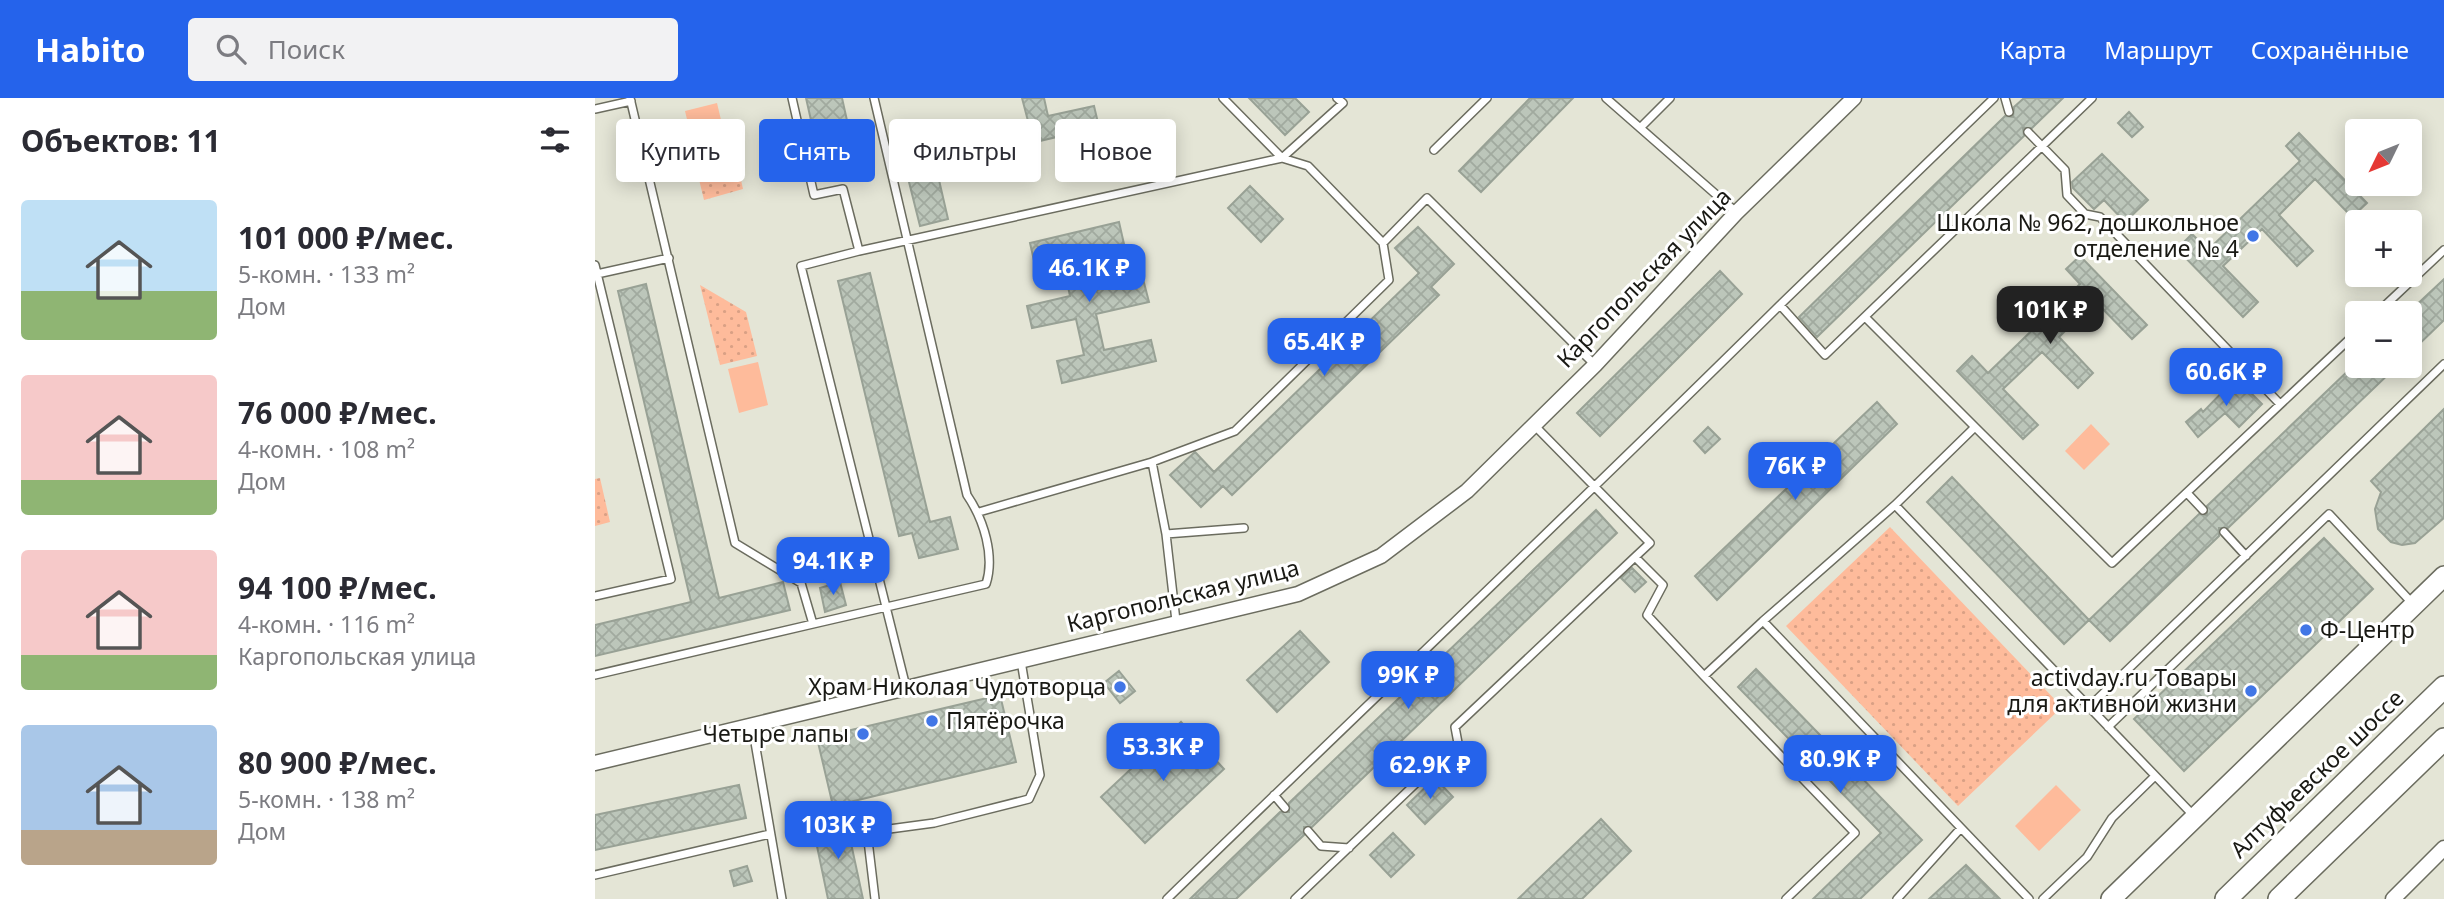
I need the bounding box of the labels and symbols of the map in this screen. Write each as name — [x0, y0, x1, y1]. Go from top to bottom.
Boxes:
north arrow — [2345, 119, 2422, 196]
street label: Каргопольская улица — [1549, 180, 1738, 374]
place label: Школа № 962, дошкольное отделение № 4 — [1936, 206, 2239, 264]
marker: Школа № 962, дошкольное отделение № 4 — [2245, 228, 2261, 244]
pin: 46.1K ₽ — [1024, 244, 1154, 304]
pin: 101K ₽ — [1993, 286, 2107, 346]
pin: 65.4K ₽ — [1259, 318, 1389, 378]
pin: 60.6K ₽ — [2161, 348, 2291, 408]
pin: 76K ₽ — [1746, 442, 1844, 502]
pin: 94.1K ₽ — [768, 538, 898, 597]
street label: Каргопольская улица — [1063, 551, 1302, 639]
place label: Ф-Центр — [2320, 613, 2415, 645]
marker: Ф-Центр — [2298, 622, 2314, 638]
pin: 99K ₽ — [1359, 652, 1457, 711]
place label: activday.ru Товары для активной жизни — [2007, 661, 2237, 719]
place label: Храм Николая Чудотворца — [808, 670, 1106, 702]
marker: Храм Николая Чудотворца — [1112, 679, 1128, 695]
street label: Алтуфьевское шоссе — [2223, 682, 2410, 865]
marker: activday.ru Товары для активной жизни — [2243, 683, 2259, 699]
place label: Пятёрочка — [946, 704, 1065, 736]
marker: Пятёрочка — [924, 713, 940, 729]
place label: Четыре лапы — [703, 717, 849, 749]
pin: 53.3K ₽ — [1098, 724, 1228, 783]
marker: Четыре лапы — [855, 726, 871, 742]
pin: 80.9K ₽ — [1775, 736, 1905, 795]
pin: 62.9K ₽ — [1365, 742, 1495, 801]
pin: 103K ₽ — [781, 802, 895, 861]

